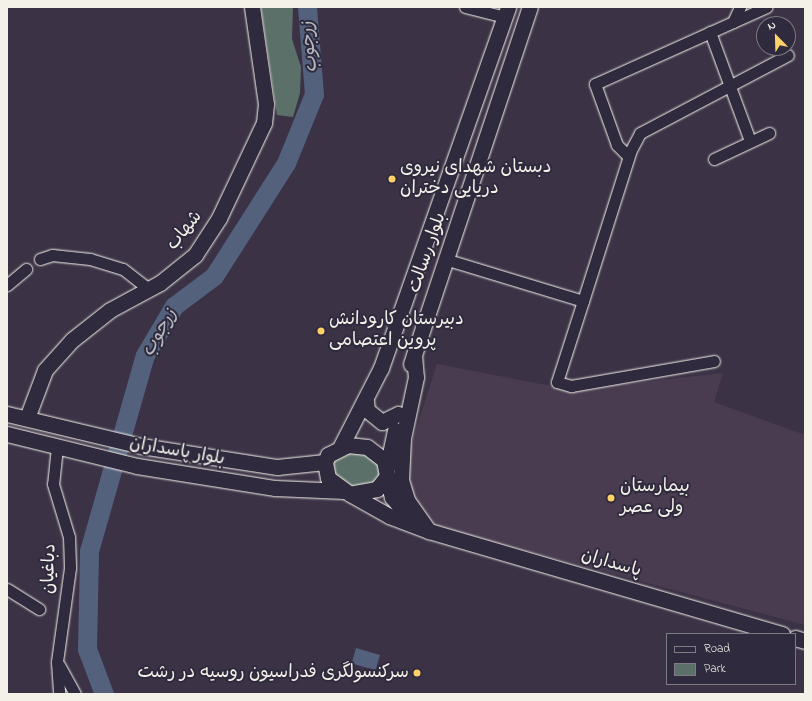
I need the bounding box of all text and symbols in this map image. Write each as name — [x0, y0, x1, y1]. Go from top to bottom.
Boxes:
north arrow — [756, 16, 796, 56]
text: N — [765, 17, 778, 35]
water label: زرجوب — [296, 20, 324, 74]
place label: دبستان شهدای نیروی دریایی دختران — [400, 158, 551, 200]
marker: دبستان شهدای نیروی دریایی دختران — [387, 174, 397, 184]
street label: شهاب — [162, 207, 208, 255]
street label: بلوار رسالت — [404, 210, 452, 296]
water label: زرجوب — [137, 305, 183, 361]
place label: دبیرستان کارودانش پروین اعتصامی — [329, 310, 464, 352]
marker: دبیرستان کارودانش پروین اعتصامی — [316, 326, 326, 336]
street label: بلوار پاسداران — [128, 433, 226, 471]
place label: بیمارستان ولی عصر — [620, 477, 690, 520]
marker: بیمارستان ولی عصر — [605, 492, 617, 504]
street label: دباغیان — [38, 543, 62, 595]
street label: پاسداران — [578, 545, 644, 583]
legend — [666, 633, 796, 685]
text: Road — [704, 640, 730, 658]
text: Park — [704, 660, 726, 678]
place label: سرکنسولگری فدراسیون روسیه در رشت — [137, 662, 409, 684]
marker: سرکنسولگری فدراسیون روسیه در رشت — [412, 668, 422, 678]

